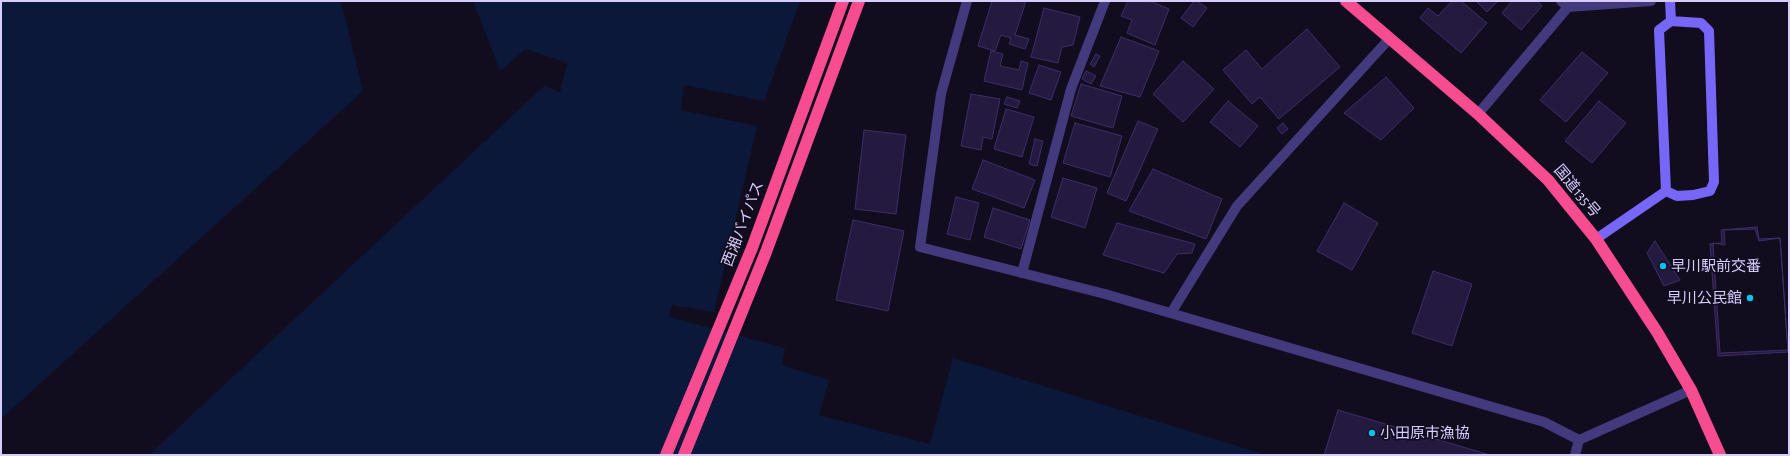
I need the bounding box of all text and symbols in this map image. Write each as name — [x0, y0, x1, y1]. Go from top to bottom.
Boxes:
street label: 国道135号 — [1550, 161, 1604, 221]
street label: 西湘バイパス — [718, 179, 768, 269]
place label: 早川駅前交番 — [1671, 257, 1761, 275]
marker: 早川駅前交番 — [1658, 261, 1668, 271]
place label: 早川公民館 — [1667, 289, 1742, 307]
marker: 早川公民館 — [1745, 293, 1755, 303]
place label: 小田原市漁協 — [1380, 424, 1470, 442]
marker: 小田原市漁協 — [1367, 428, 1377, 438]

